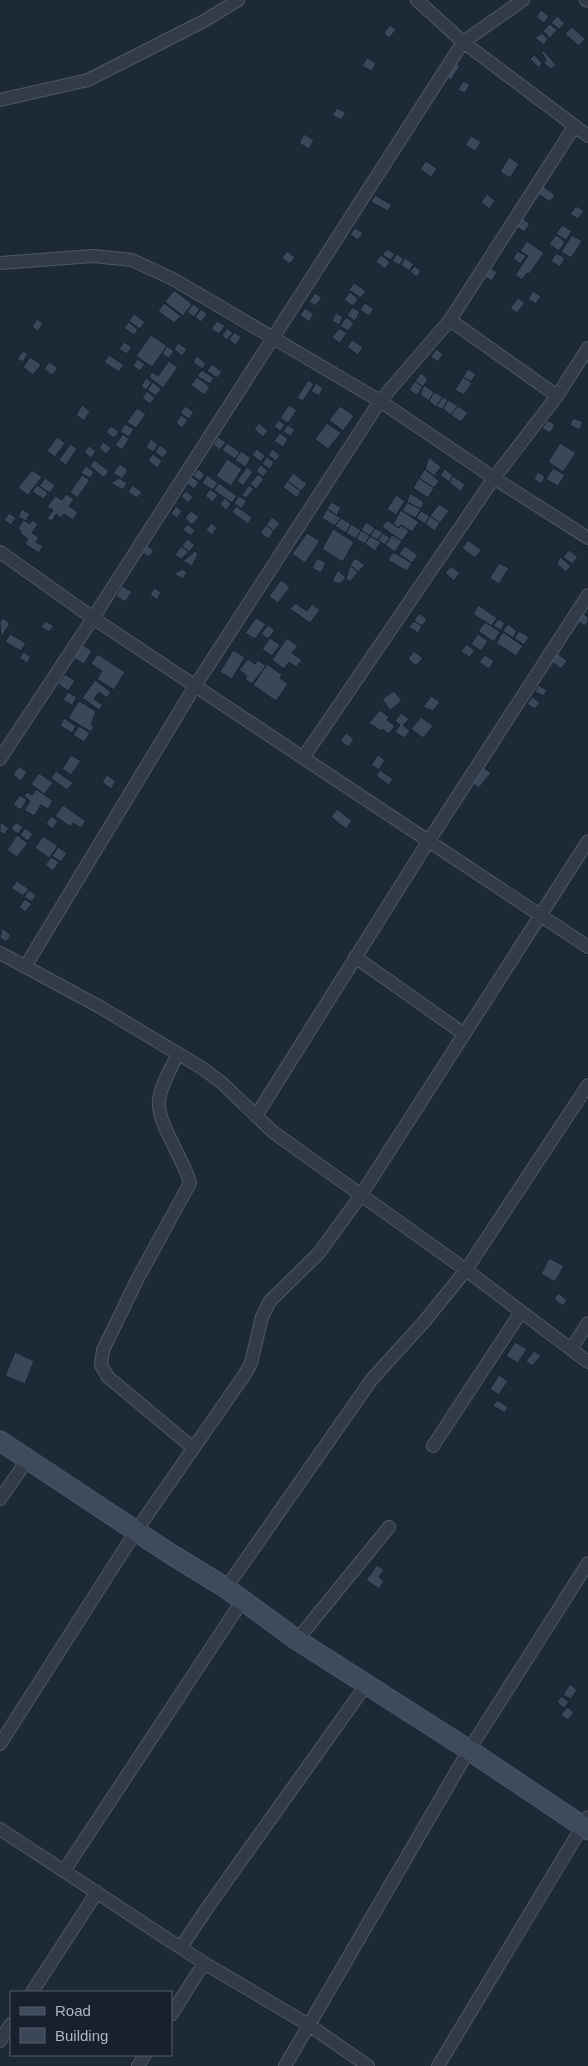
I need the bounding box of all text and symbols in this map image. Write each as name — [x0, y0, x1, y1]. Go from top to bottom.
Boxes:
legend — [10, 1991, 172, 2056]
text: Road — [55, 2002, 91, 2019]
text: Building — [55, 2027, 108, 2044]

